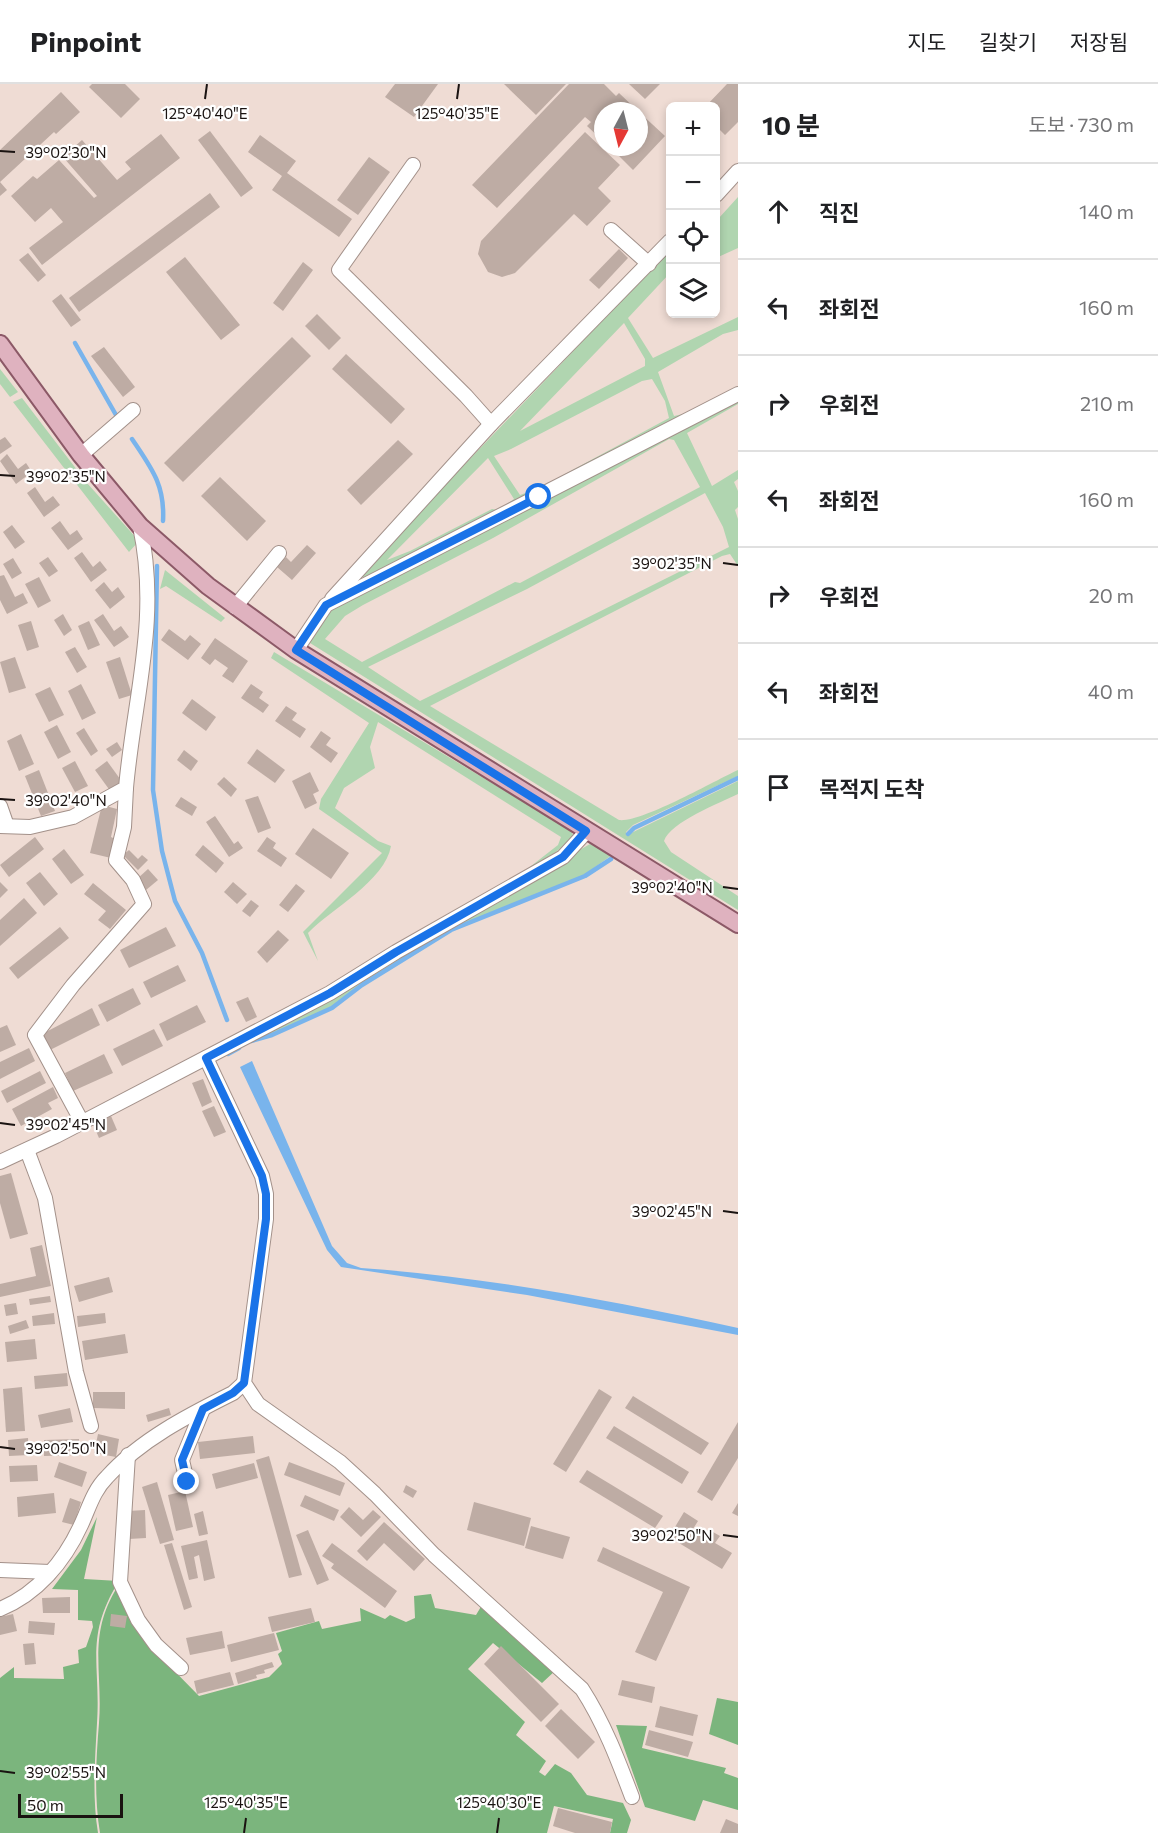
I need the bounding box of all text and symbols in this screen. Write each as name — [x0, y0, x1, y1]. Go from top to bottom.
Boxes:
text: Pinpoint — [30, 24, 141, 58]
text: 지도 — [907, 29, 946, 54]
text: 길찾기 — [979, 29, 1037, 54]
text: 저장됨 — [1070, 29, 1128, 54]
north arrow — [594, 102, 648, 156]
map controls — [666, 102, 720, 318]
button: + — [666, 102, 720, 156]
text: 125°40'40"E — [162, 104, 248, 122]
text: 125°40'35"E — [415, 104, 499, 122]
text: 10 분 — [762, 109, 820, 140]
text: 도보 · 730 m — [1029, 112, 1134, 136]
text: 39°02'30"N — [25, 143, 107, 161]
button: − — [666, 156, 720, 210]
icon: ahead — [762, 195, 795, 228]
text: 직진 — [819, 199, 859, 226]
text: 140 m — [1079, 199, 1134, 223]
button: locate — [666, 210, 720, 264]
button: layers — [666, 264, 720, 318]
icon: left — [762, 291, 795, 324]
text: 좌회전 — [819, 295, 880, 322]
text: 160 m — [1079, 295, 1134, 319]
icon: right — [762, 387, 795, 420]
text: 우회전 — [819, 391, 880, 418]
text: 210 m — [1080, 391, 1134, 415]
text: 39°02'35"N — [26, 467, 106, 485]
route start — [525, 483, 551, 509]
icon: left — [762, 483, 795, 516]
text: 좌회전 — [819, 487, 880, 514]
text: 160 m — [1079, 487, 1134, 511]
text: 39°02'35"N — [632, 554, 712, 572]
icon: right — [762, 579, 795, 612]
text: 우회전 — [819, 583, 880, 610]
text: 20 m — [1089, 583, 1134, 607]
icon: left — [762, 675, 795, 708]
text: 좌회전 — [819, 679, 880, 706]
text: 40 m — [1088, 679, 1134, 703]
icon: arrive — [762, 771, 795, 804]
text: 목적지 도착 — [819, 775, 924, 802]
text: 39°02'40"N — [25, 791, 107, 809]
text: 39°02'40"N — [631, 878, 713, 896]
text: 39°02'45"N — [26, 1115, 106, 1133]
text: 39°02'45"N — [632, 1202, 712, 1220]
text: 39°02'50"N — [25, 1439, 107, 1457]
route end — [173, 1468, 199, 1494]
text: 39°02'50"N — [631, 1526, 713, 1544]
text: 39°02'55"N — [26, 1763, 106, 1781]
scale bar — [18, 1791, 123, 1818]
text: 125°40'35"E — [204, 1793, 288, 1811]
text: 125°40'30"E — [456, 1793, 542, 1811]
text: 50 m — [27, 1795, 64, 1814]

